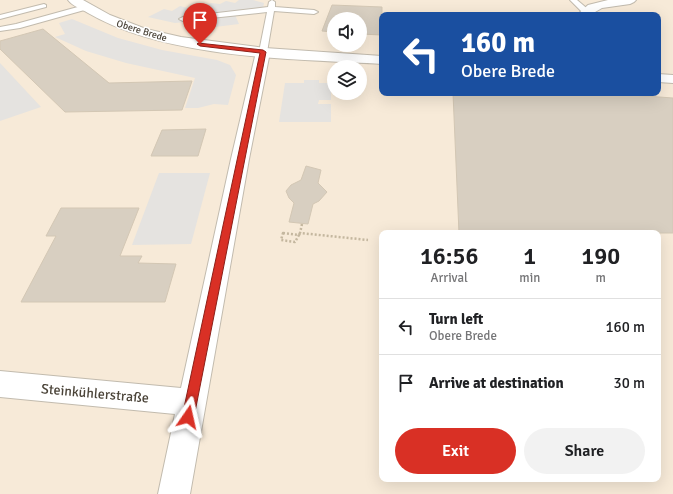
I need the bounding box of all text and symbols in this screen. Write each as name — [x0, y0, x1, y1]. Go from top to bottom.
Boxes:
pin — [183, 3, 217, 44]
icon: arrive — [189, 9, 211, 31]
map controls — [327, 12, 367, 100]
button: sound — [327, 12, 367, 52]
street label: Obere Brede — [115, 18, 168, 44]
text: 160 m — [461, 26, 535, 60]
icon: left — [395, 28, 447, 80]
button: layers — [327, 60, 367, 100]
text: Obere Brede — [461, 60, 555, 82]
text: 16:56 — [420, 241, 478, 271]
text: 1 — [523, 241, 536, 271]
text: 190 — [581, 241, 620, 271]
text: Arrival — [430, 270, 468, 286]
text: min — [519, 270, 540, 286]
text: m — [595, 270, 606, 286]
text: Turn left — [429, 310, 483, 328]
icon: left — [395, 316, 417, 338]
text: 160 m — [605, 318, 645, 336]
text: Obere Brede — [429, 328, 497, 344]
icon: arrive — [395, 372, 417, 394]
text: Arrive at destination — [429, 374, 564, 392]
text: 30 m — [614, 374, 645, 392]
street label: Steinkühlerstraße — [40, 380, 150, 407]
position arrow — [167, 396, 209, 438]
button: Exit — [395, 428, 516, 474]
button: Share — [524, 428, 645, 474]

